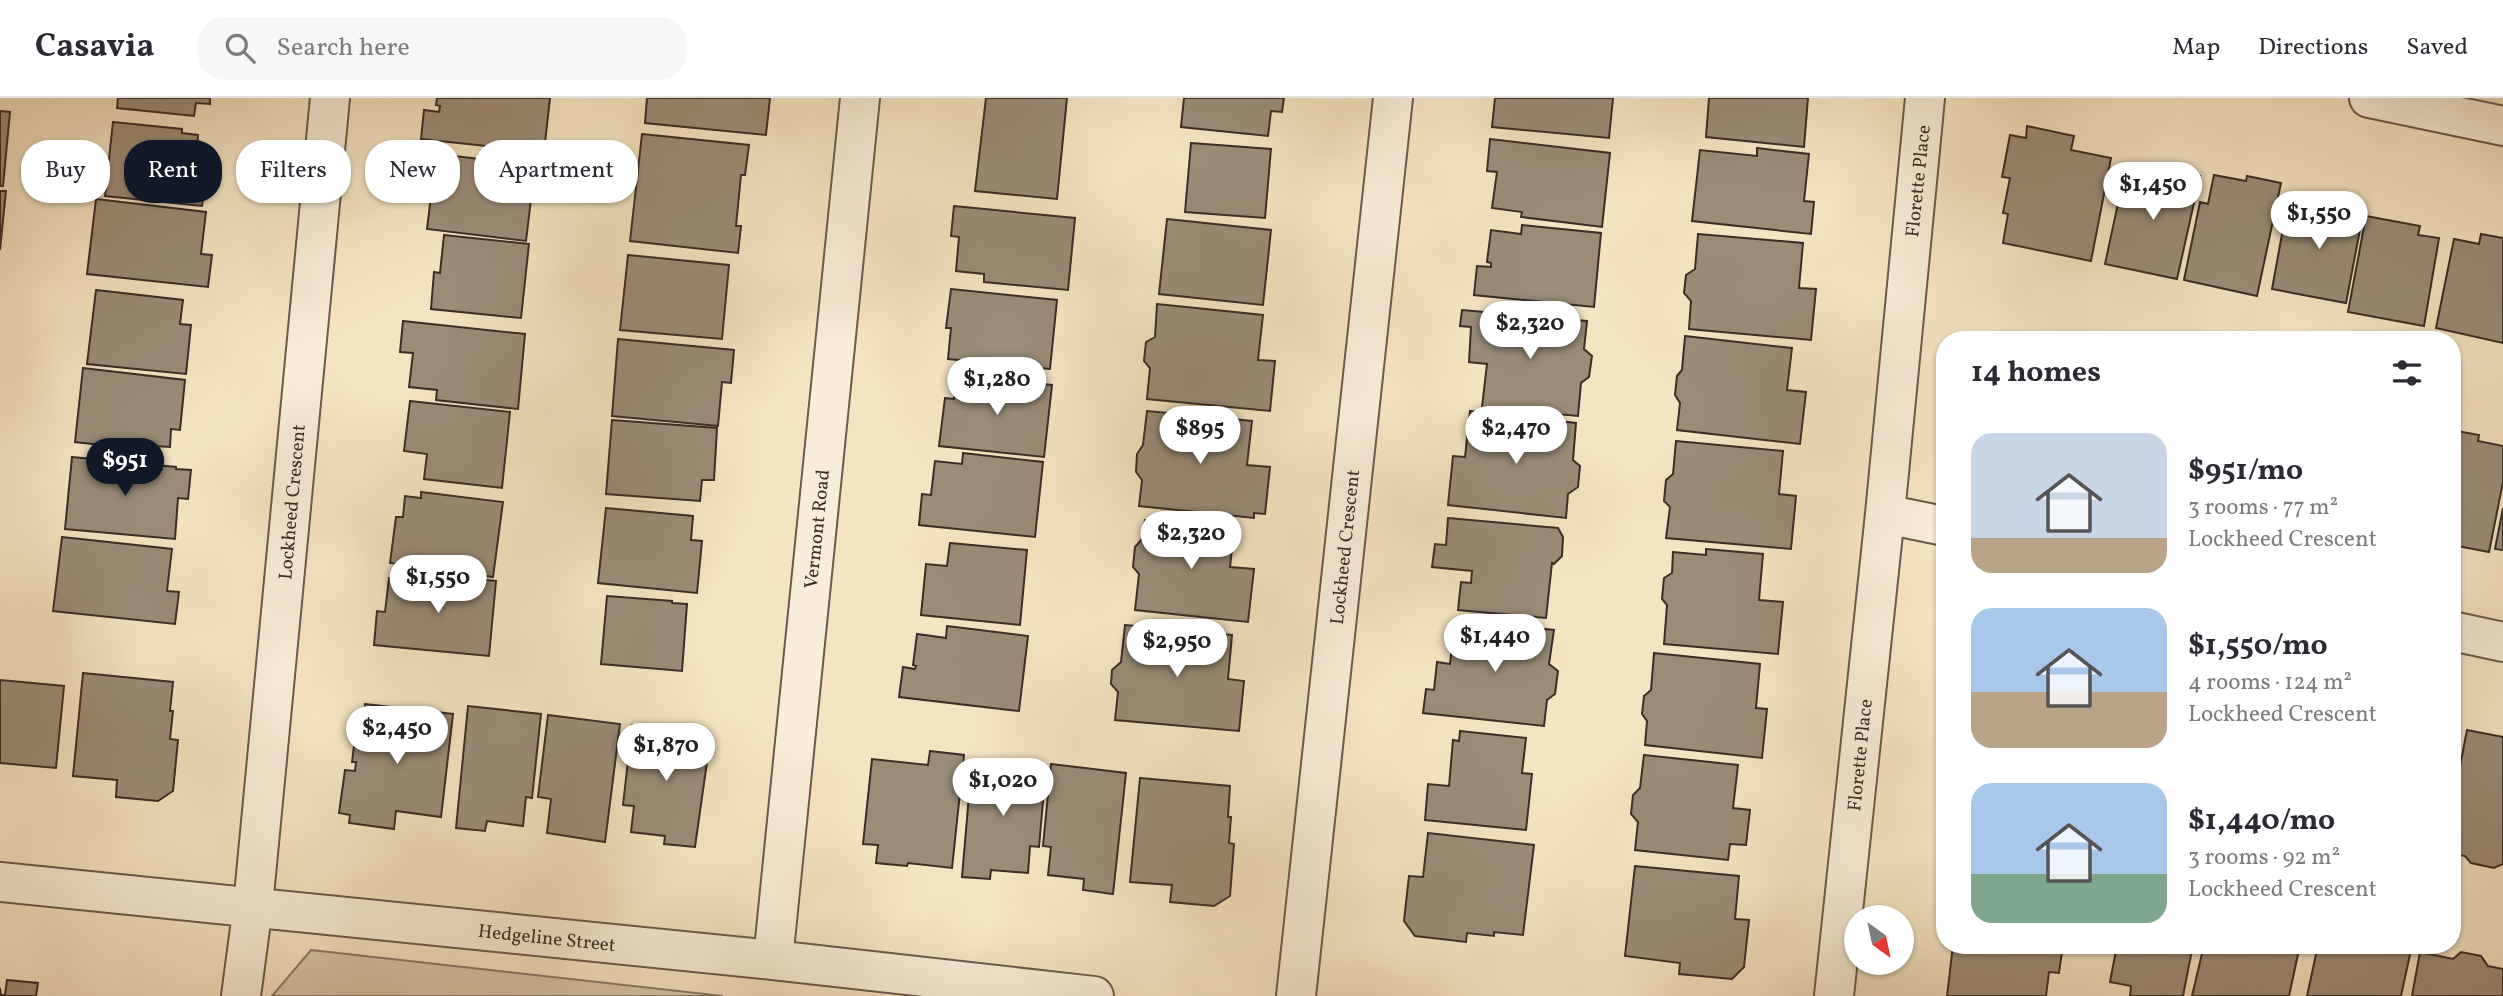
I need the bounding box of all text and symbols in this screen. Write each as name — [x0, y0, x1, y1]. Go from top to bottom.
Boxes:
search box — [197, 17, 687, 80]
text: Casavia — [35, 25, 155, 71]
icon: search — [221, 29, 259, 67]
text: Search here — [277, 30, 410, 66]
text: Map — [2172, 31, 2220, 65]
text: Directions — [2258, 31, 2368, 65]
text: Saved — [2406, 31, 2468, 65]
street label: Florette Place — [1900, 124, 1938, 239]
chip: Buy — [21, 140, 110, 203]
chip: Rent — [124, 140, 222, 203]
chip: Filters — [236, 140, 351, 203]
chip: New — [365, 140, 460, 203]
chip: Apartment — [474, 140, 638, 203]
pin: $1,450 — [2096, 162, 2210, 222]
text: $1,450 — [2119, 169, 2187, 201]
pin: $1,550 — [2262, 192, 2376, 251]
text: $1,550 — [2287, 198, 2351, 230]
pin: $2,320 — [1473, 302, 1587, 361]
text: $2,320 — [1496, 308, 1564, 340]
text: 14 homes — [1971, 352, 2101, 394]
icon: filters — [2388, 354, 2426, 392]
pin: $1,280 — [940, 358, 1054, 417]
text: $1,280 — [963, 364, 1031, 396]
pin: $895 — [1159, 406, 1241, 466]
pin: $2,470 — [1459, 406, 1573, 466]
text: $895 — [1175, 413, 1225, 445]
text: $2,470 — [1481, 413, 1551, 445]
street label: Lockheed Crescent — [273, 423, 313, 581]
pin: $951 — [84, 438, 166, 498]
text: $951 — [102, 445, 148, 477]
text: $951/mo — [2188, 450, 2303, 492]
icon: home — [2027, 461, 2111, 545]
street label: Vermont Road — [799, 468, 837, 590]
street label: Lockheed Crescent — [1325, 468, 1367, 626]
text: 3 rooms · 77 m² — [2188, 492, 2338, 524]
pin: $2,320 — [1134, 512, 1248, 571]
text: $2,320 — [1157, 518, 1225, 550]
text: Lockheed Crescent — [2188, 524, 2377, 556]
pin: $1,550 — [381, 556, 495, 615]
text: $1,550 — [406, 562, 470, 594]
pin: $1,440 — [1438, 614, 1552, 674]
pin: $2,950 — [1120, 620, 1234, 679]
text: $1,440 — [1460, 621, 1530, 653]
text: $1,550/mo — [2188, 625, 2328, 667]
text: $2,950 — [1142, 626, 1212, 658]
icon: home — [2027, 636, 2111, 720]
text: 4 rooms · 124 m² — [2188, 667, 2352, 699]
street label: Florette Place — [1842, 698, 1880, 813]
text: Lockheed Crescent — [2188, 699, 2377, 731]
pin: $2,450 — [340, 706, 454, 766]
text: $2,450 — [362, 713, 432, 745]
pin: $1,870 — [609, 724, 723, 783]
text: $1,870 — [633, 730, 699, 762]
pin: $1,020 — [946, 758, 1060, 818]
text: $1,020 — [969, 765, 1037, 797]
text: $1,440/mo — [2188, 800, 2335, 842]
icon: home — [2027, 811, 2111, 895]
text: 3 rooms · 92 m² — [2188, 842, 2340, 874]
text: Lockheed Crescent — [2188, 874, 2377, 906]
north arrow — [1844, 905, 1914, 975]
map controls — [1844, 905, 1914, 975]
street label: Hedgeline Street — [477, 919, 617, 959]

